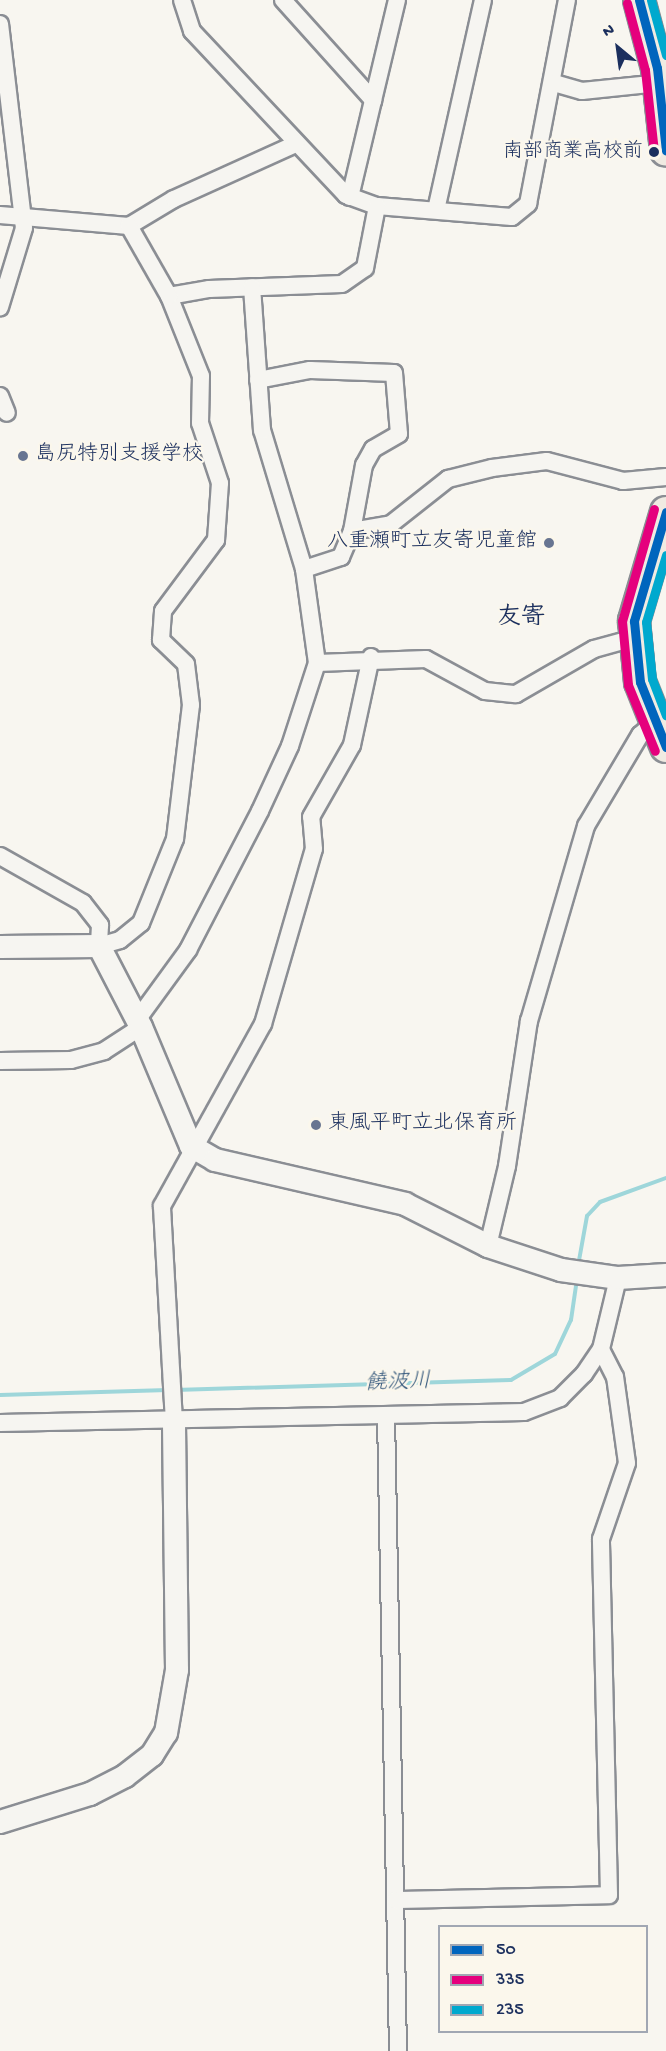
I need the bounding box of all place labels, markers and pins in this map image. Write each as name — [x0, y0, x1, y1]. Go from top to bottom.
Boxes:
place label: 南部商業高校前 — [503, 140, 643, 164]
marker: 南部商業高校前 — [648, 146, 660, 158]
place label: 島尻特別支援学校 — [35, 443, 203, 469]
marker: 島尻特別支援学校 — [16, 449, 30, 463]
place label: 八重瀬町立友寄児童館 — [327, 530, 537, 556]
marker: 八重瀬町立友寄児童館 — [542, 536, 556, 550]
place label: 東風平町立北保育所 — [328, 1112, 517, 1138]
marker: 東風平町立北保育所 — [309, 1118, 323, 1132]

